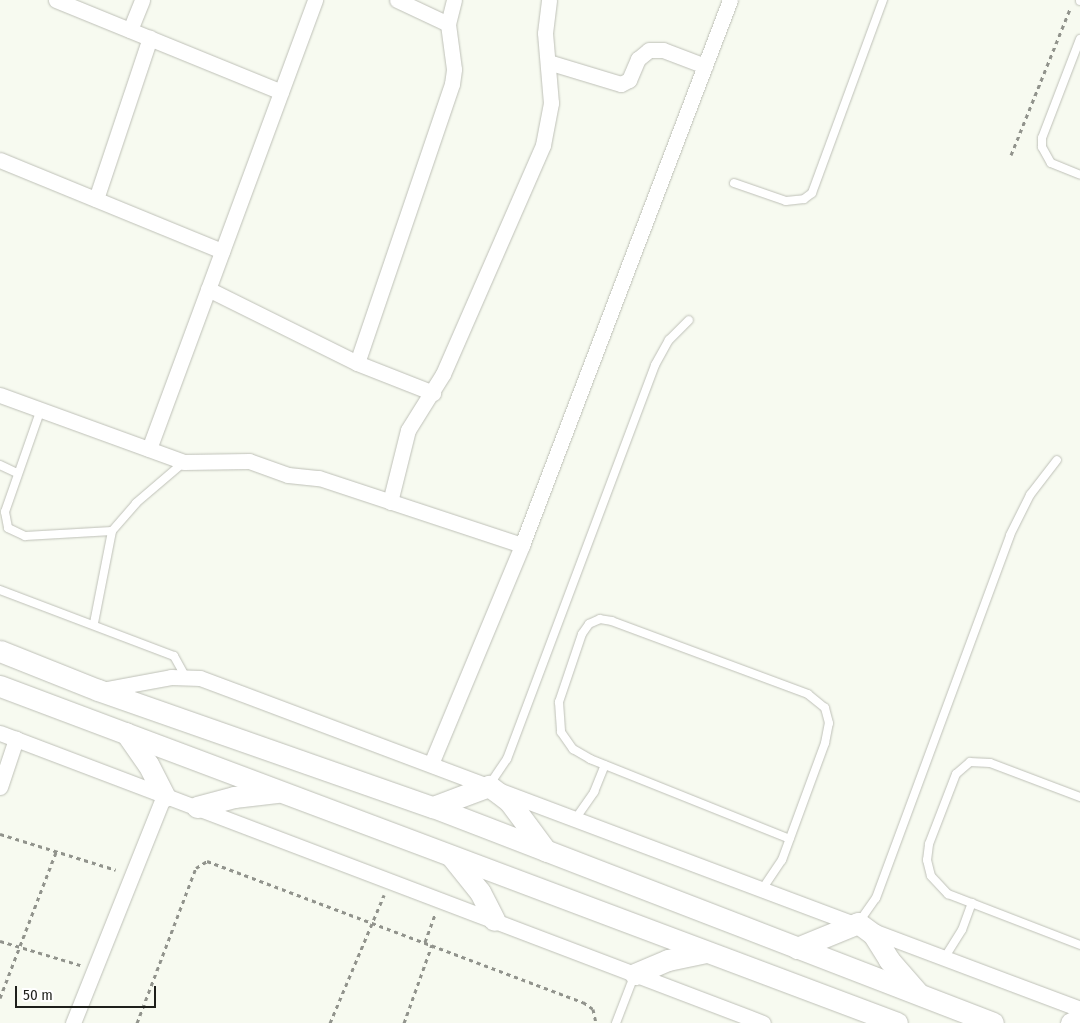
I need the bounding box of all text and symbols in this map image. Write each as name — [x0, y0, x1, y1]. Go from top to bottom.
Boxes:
scale bar — [18, 976, 159, 1008]
text: 50 m — [23, 986, 53, 1004]

